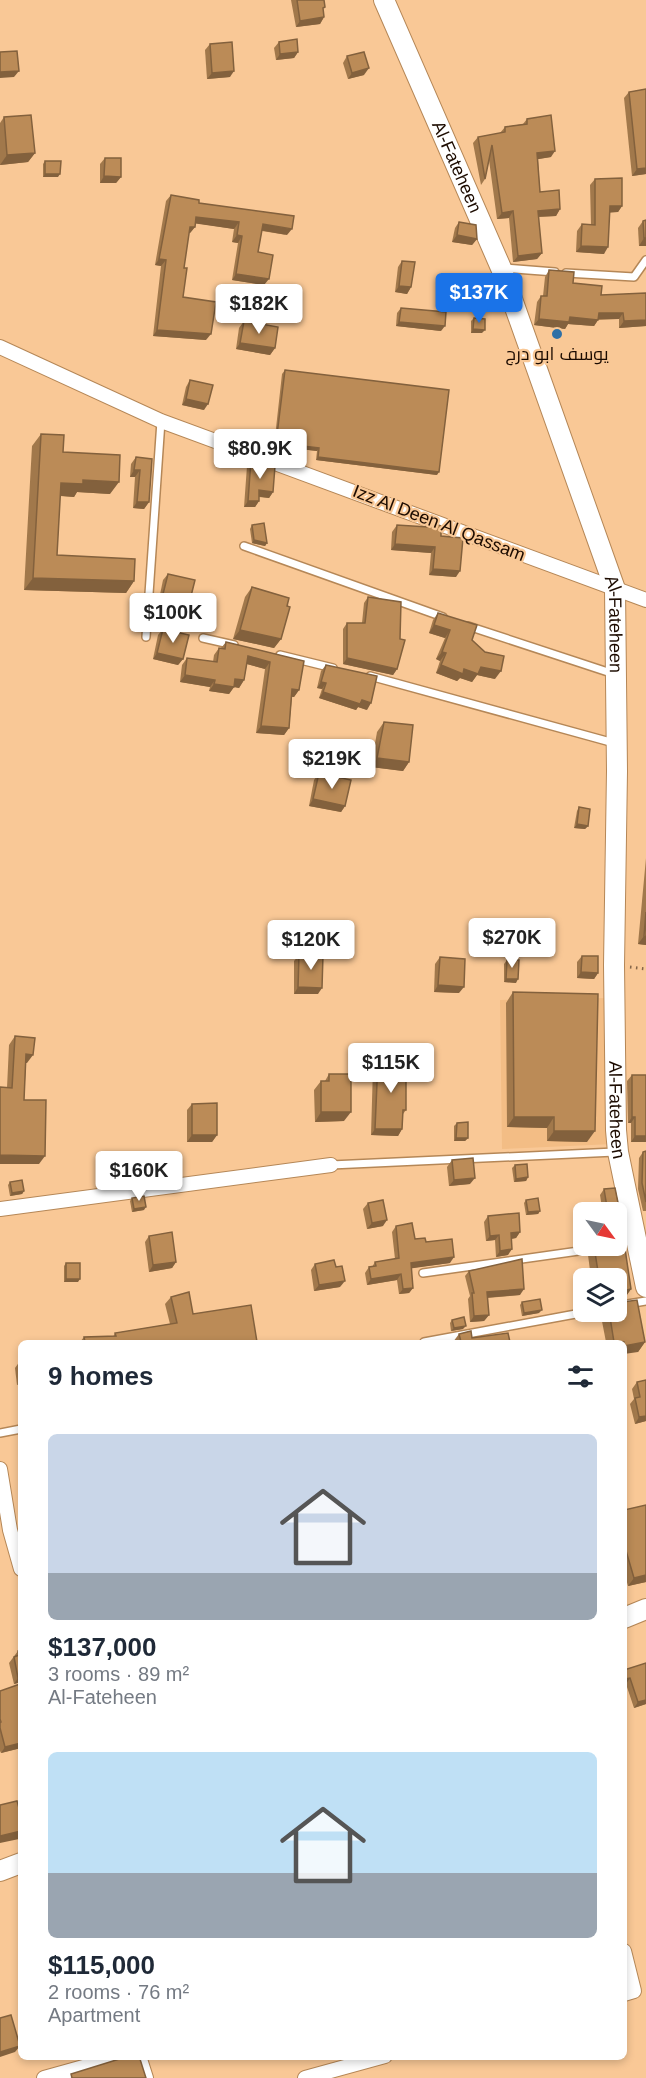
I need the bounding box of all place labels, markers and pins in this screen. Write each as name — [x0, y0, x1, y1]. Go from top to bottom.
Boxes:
pin: $137K — [437, 273, 521, 324]
pin: $182K — [217, 284, 301, 335]
marker: يوسف ابو درج — [550, 327, 564, 341]
place label: يوسف ابو درج — [505, 344, 609, 366]
pin: $80.9K — [211, 429, 309, 480]
pin: $100K — [131, 593, 215, 644]
pin: $219K — [290, 739, 374, 790]
pin: $270K — [470, 918, 554, 969]
pin: $120K — [269, 920, 353, 971]
pin: $115K — [349, 1043, 433, 1094]
pin: $160K — [97, 1151, 181, 1202]

